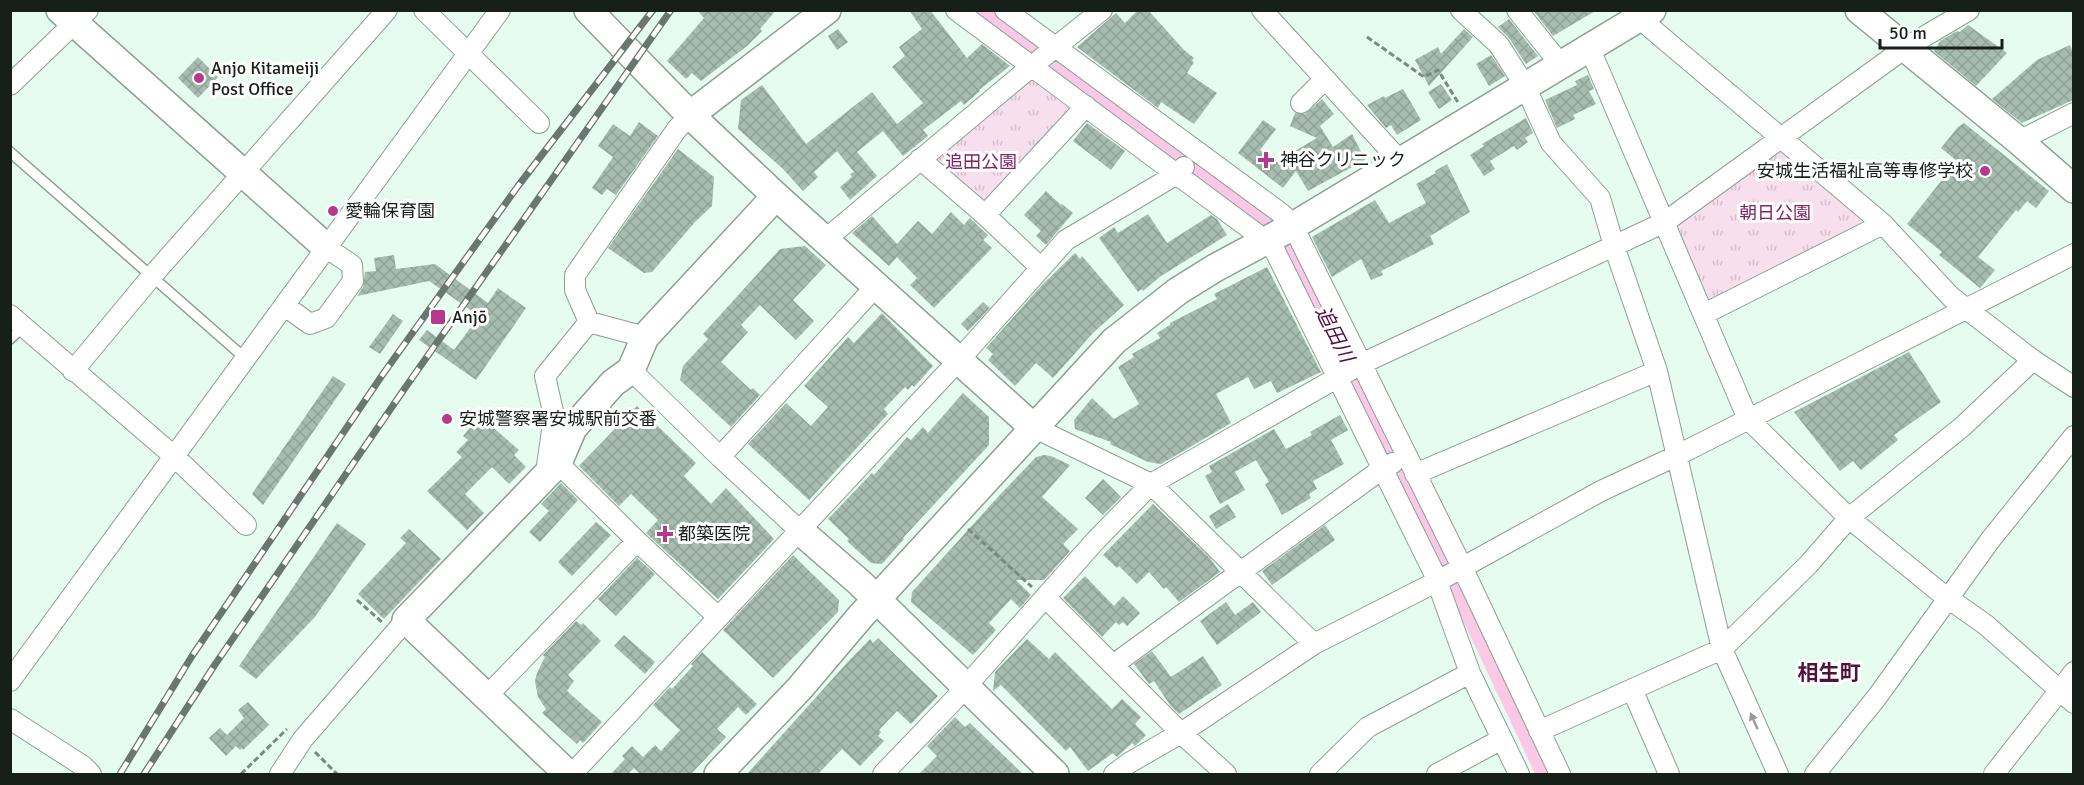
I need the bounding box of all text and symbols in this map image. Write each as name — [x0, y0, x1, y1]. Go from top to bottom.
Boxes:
scale bar — [1880, 12, 2002, 50]
text: 50 m — [1889, 22, 1927, 44]
place label: Anjo Kitameiji Post Office — [211, 57, 319, 100]
marker: Anjo Kitameiji Post Office — [192, 71, 206, 85]
place label: 神谷クリニック — [1280, 149, 1406, 171]
park label: 追田公園 — [945, 151, 1017, 173]
marker: 神谷クリニック — [1257, 151, 1275, 169]
place label: 安城生活福祉高等専修学校 — [1757, 160, 1973, 182]
marker: 安城生活福祉高等専修学校 — [1978, 164, 1992, 178]
place label: 愛輪保育園 — [345, 200, 435, 222]
park label: 朝日公園 — [1739, 202, 1811, 224]
marker: 愛輪保育園 — [326, 204, 340, 218]
water label: 追田川 — [1310, 302, 1360, 368]
place label: Anjō — [452, 306, 487, 328]
marker: Anjō — [429, 308, 447, 326]
place label: 安城警察署安城駅前交番 — [459, 408, 657, 430]
marker: 安城警察署安城駅前交番 — [440, 412, 454, 426]
place label: 都築医院 — [678, 523, 750, 545]
marker: 都築医院 — [656, 525, 674, 543]
district label: 相生町 — [1798, 660, 1861, 686]
one-way arrow — [1749, 712, 1758, 730]

